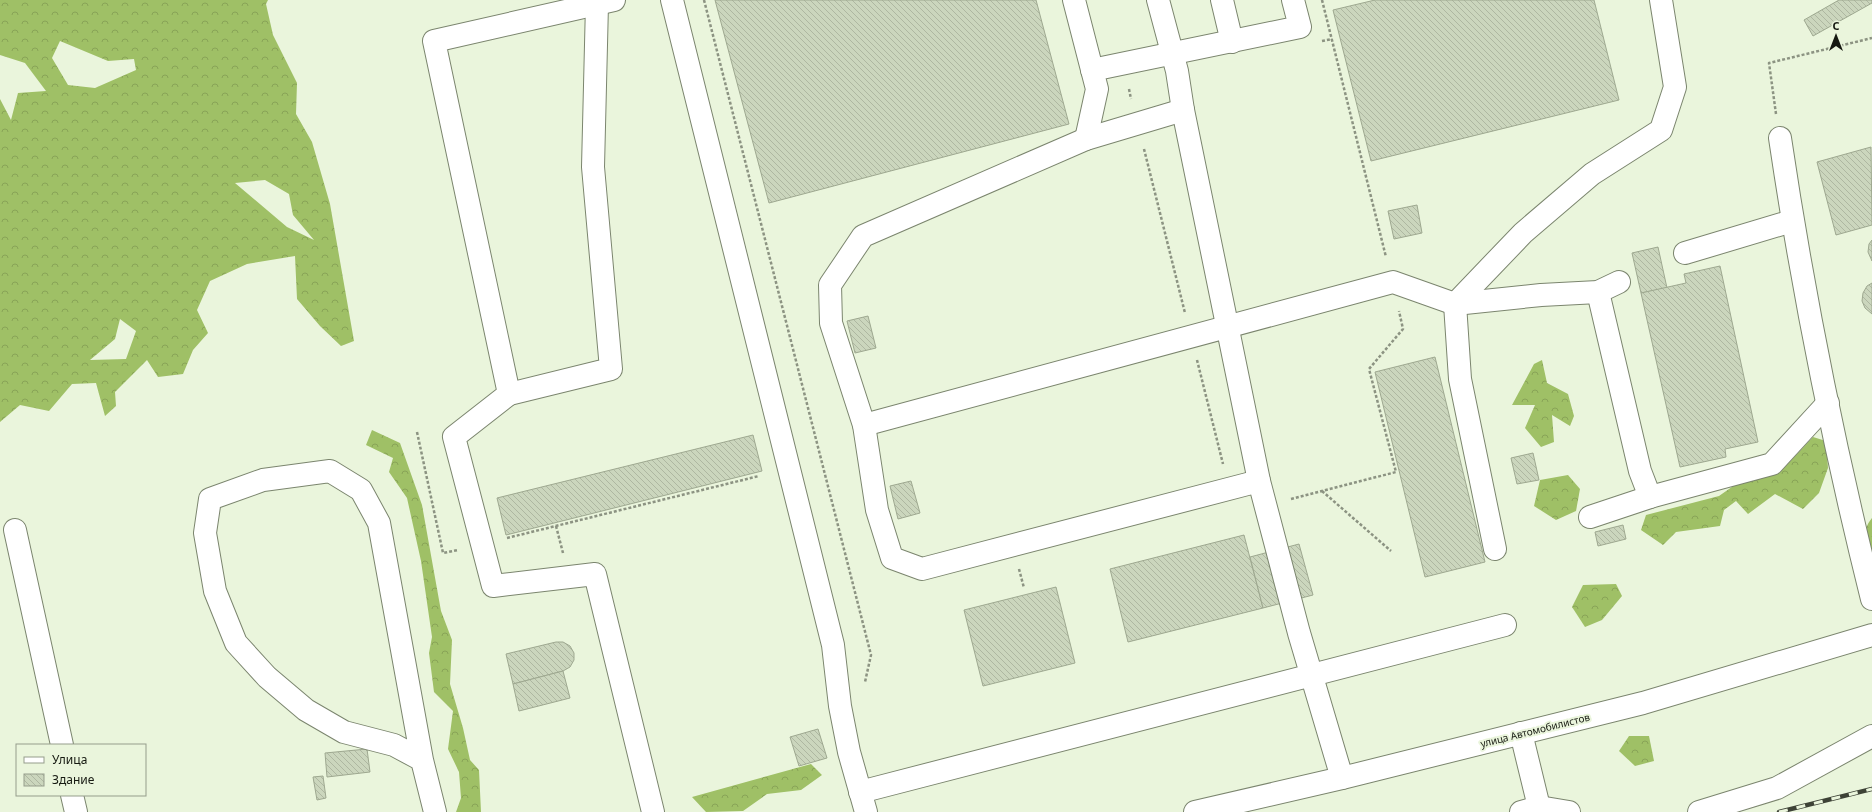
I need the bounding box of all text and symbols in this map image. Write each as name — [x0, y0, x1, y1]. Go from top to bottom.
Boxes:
north arrow — [1816, 16, 1856, 56]
text: С — [1832, 18, 1840, 33]
street label: улица Автомобилистов — [1479, 710, 1592, 750]
legend — [16, 744, 146, 796]
text: Улица — [52, 751, 87, 768]
text: Здание — [52, 771, 95, 788]

